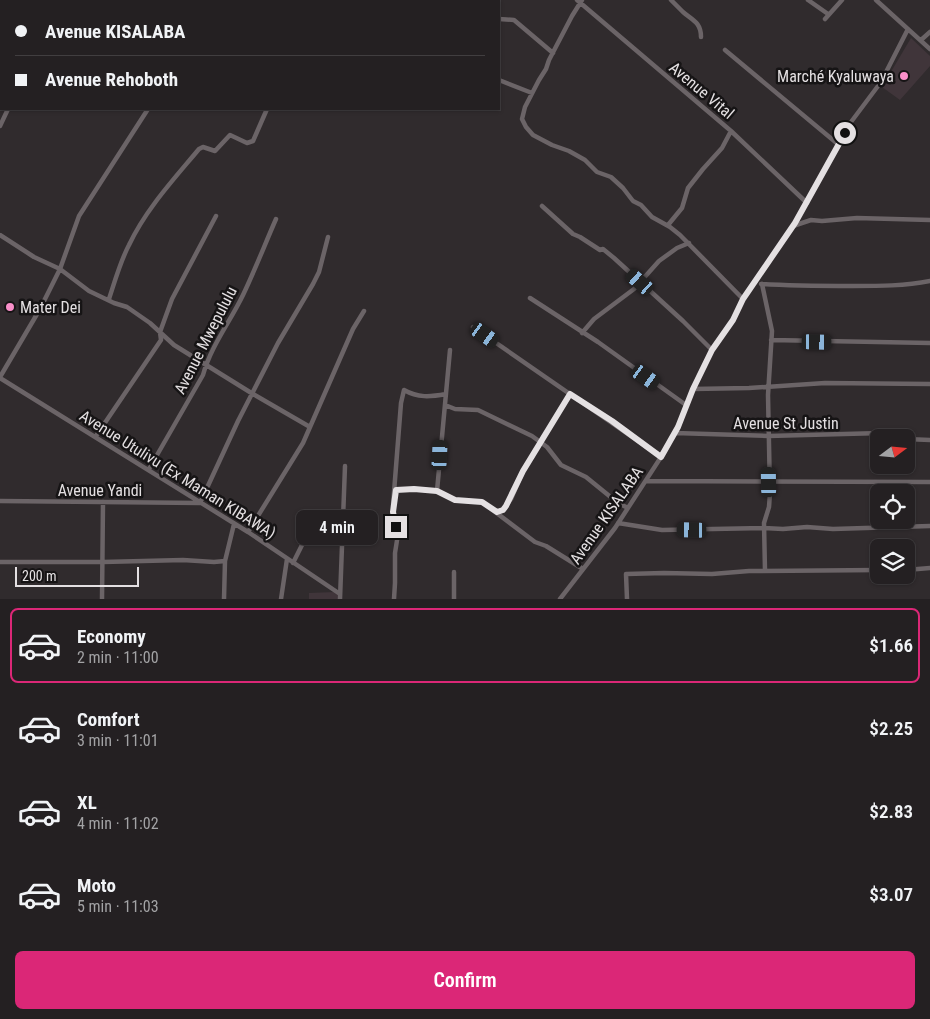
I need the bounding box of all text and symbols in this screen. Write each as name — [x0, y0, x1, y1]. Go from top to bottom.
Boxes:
text: Avenue KISALABA — [45, 20, 185, 43]
street label: Avenue Vital — [666, 58, 738, 123]
place label: Marché Kyaluwaya — [777, 67, 894, 86]
text: Avenue Rehoboth — [45, 68, 178, 91]
marker: Marché Kyaluwaya — [898, 70, 910, 82]
route start — [834, 122, 856, 144]
car — [623, 266, 656, 298]
street label: Avenue Mwepululu — [170, 283, 241, 397]
place label: Mater Dei — [20, 298, 81, 317]
marker: Mater Dei — [4, 301, 16, 313]
car — [468, 320, 501, 350]
car — [801, 334, 832, 350]
car — [629, 362, 662, 392]
street label: Avenue Utulivu (Ex Maman KIBAWA) — [76, 406, 279, 543]
street label: Avenue St Justin — [733, 414, 839, 433]
north arrow — [870, 429, 915, 474]
map controls — [870, 429, 915, 584]
car — [431, 440, 448, 470]
street label: Avenue KISALABA — [566, 463, 647, 568]
car — [761, 467, 776, 497]
street label: Avenue Yandi — [58, 481, 142, 500]
button: locate — [870, 484, 915, 529]
callout: 4 min — [296, 510, 378, 544]
route end — [385, 516, 407, 538]
text: 4 min — [319, 518, 355, 537]
car — [676, 522, 707, 538]
button: layers — [870, 539, 915, 584]
scale bar — [15, 564, 139, 587]
text: 200 m — [22, 568, 57, 584]
icon: car — [17, 623, 62, 668]
text: Economy — [77, 625, 146, 648]
text: $1.66 — [869, 634, 913, 657]
text: 2 min · 11:00 — [77, 648, 159, 667]
icon: car — [17, 706, 62, 751]
text: Comfort — [77, 708, 140, 731]
text: $2.25 — [869, 717, 913, 740]
text: 3 min · 11:01 — [77, 731, 159, 750]
icon: car — [17, 789, 62, 834]
text: XL — [77, 791, 97, 814]
text: $2.83 — [869, 800, 913, 823]
text: 4 min · 11:02 — [77, 814, 159, 833]
icon: car — [17, 872, 62, 917]
text: Moto — [77, 874, 116, 897]
text: $3.07 — [869, 883, 913, 906]
text: 5 min · 11:03 — [77, 897, 159, 916]
button: Confirm — [15, 951, 915, 1009]

